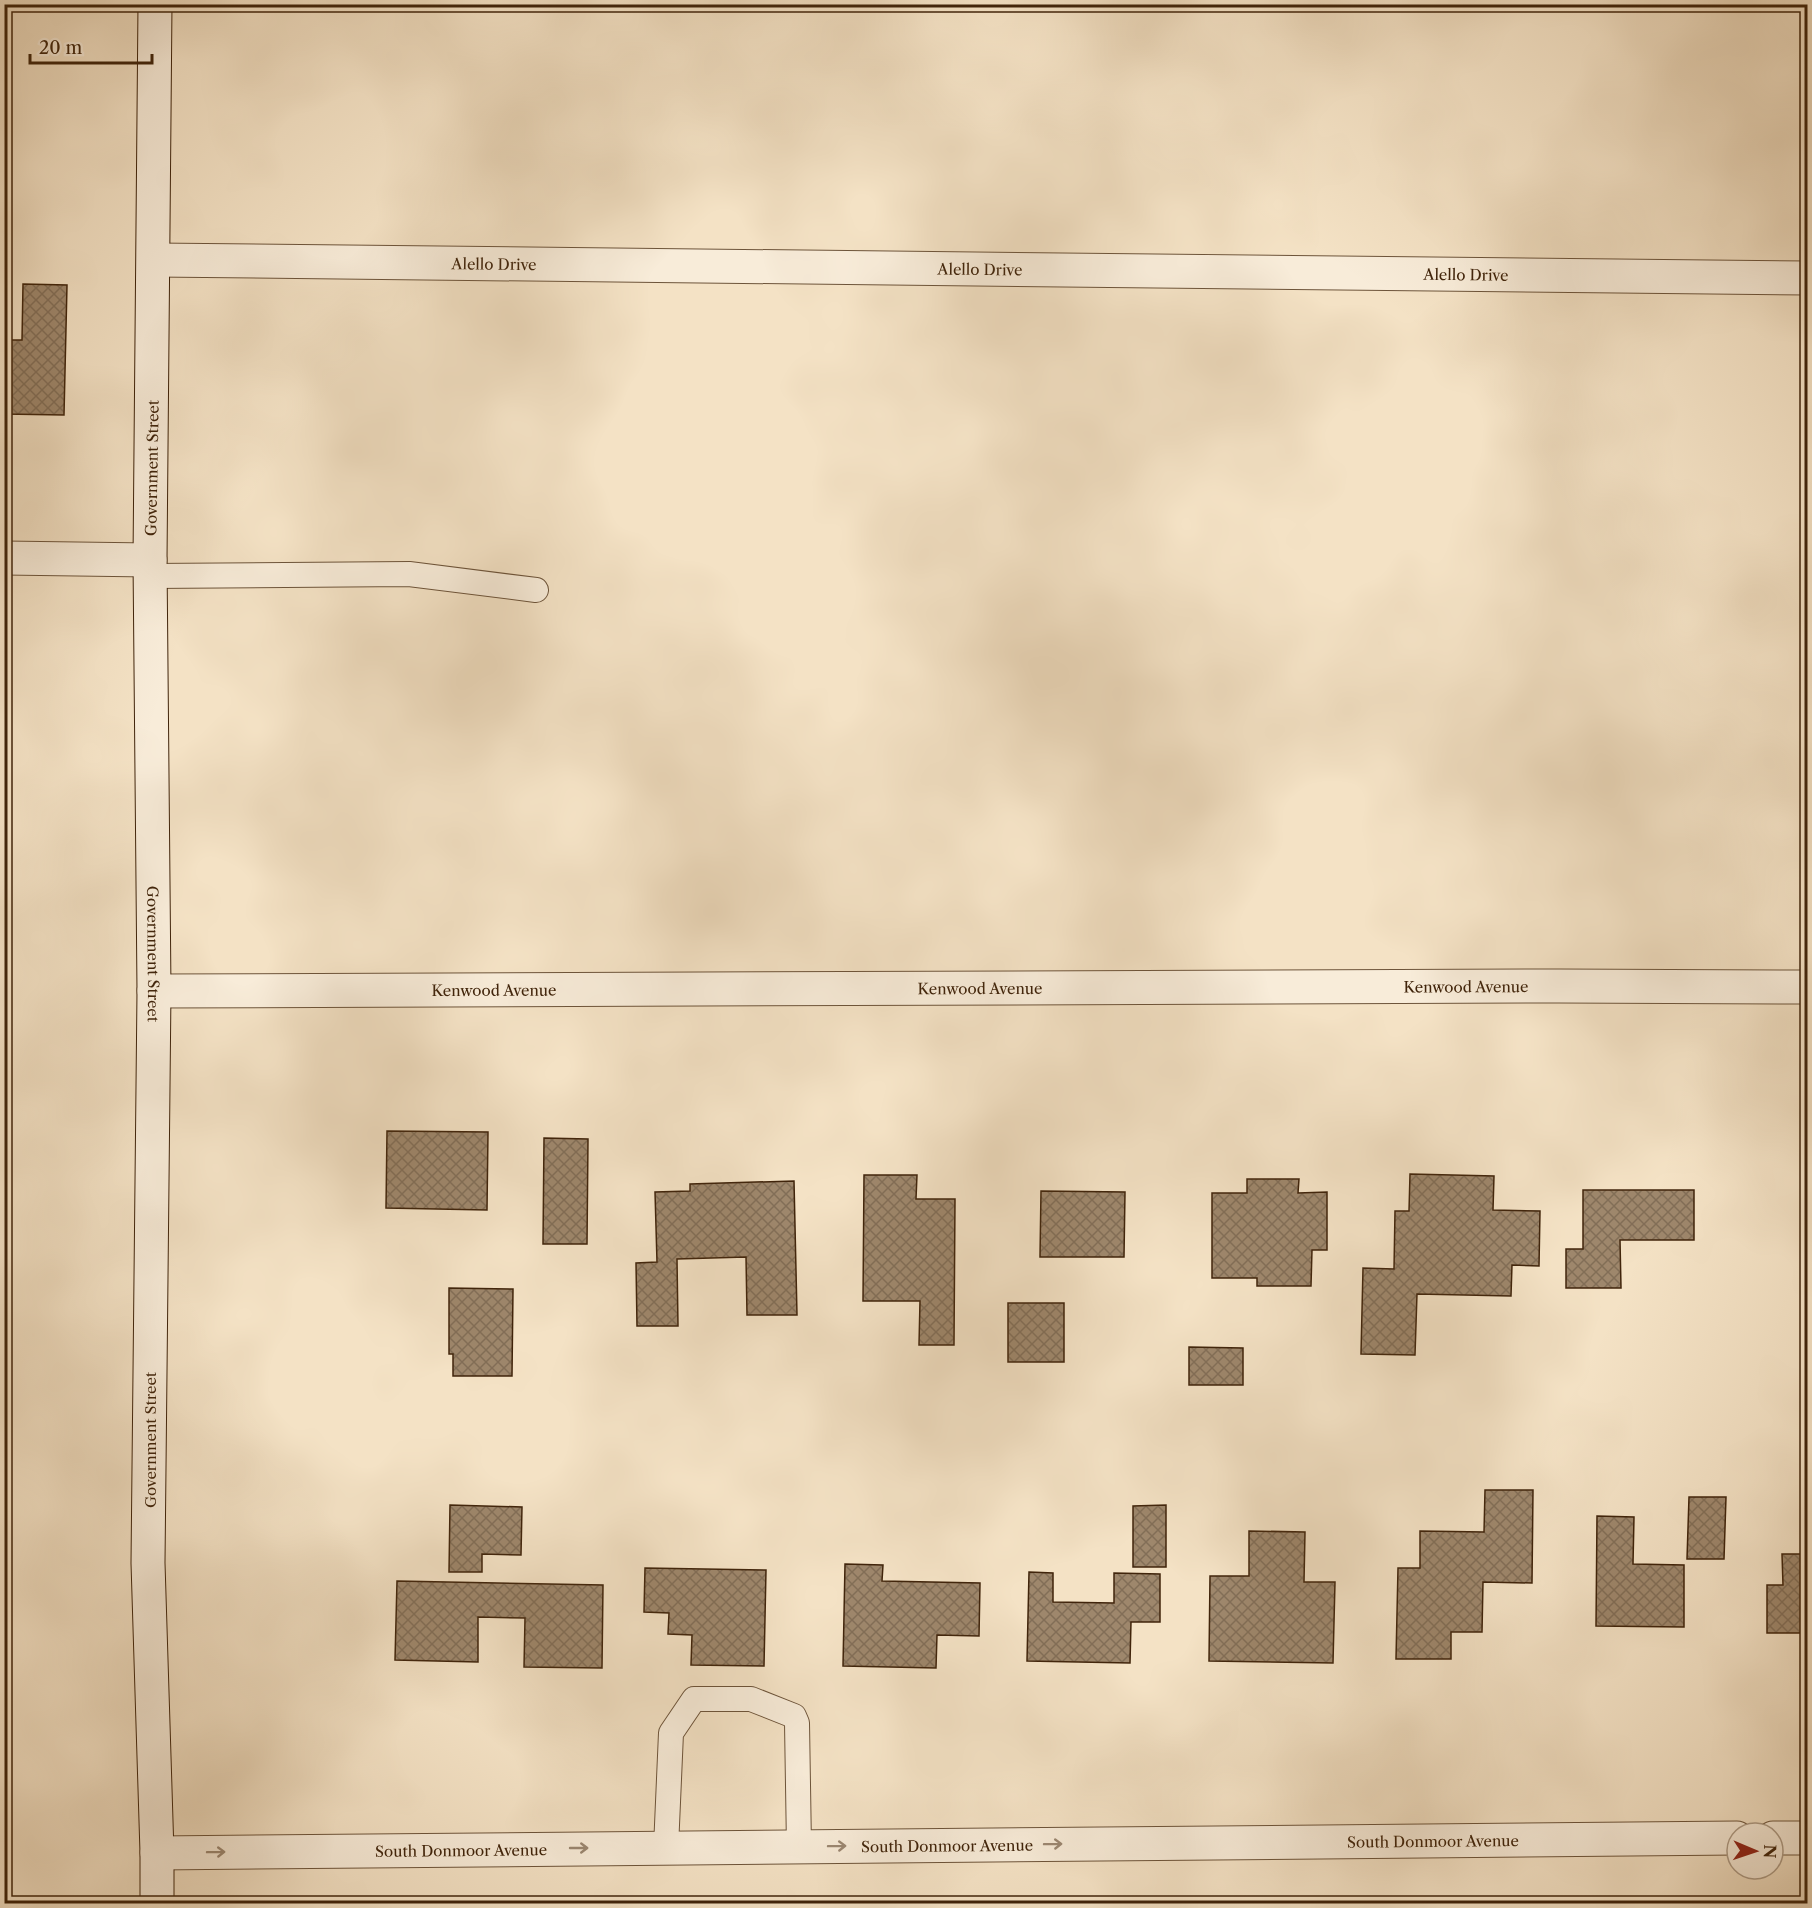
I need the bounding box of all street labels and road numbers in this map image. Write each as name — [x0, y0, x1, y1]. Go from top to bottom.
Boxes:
street label: Alello Drive — [450, 254, 537, 274]
street label: Alello Drive — [936, 259, 1023, 279]
street label: Alello Drive — [1422, 264, 1509, 284]
street label: Government Street — [141, 399, 163, 536]
street label: Government Street — [144, 886, 164, 1023]
street label: Kenwood Avenue — [1403, 977, 1529, 996]
street label: Kenwood Avenue — [917, 978, 1043, 998]
street label: Kenwood Avenue — [431, 980, 557, 1000]
street label: Government Street — [141, 1371, 160, 1508]
street label: South Donmoor Avenue — [1347, 1831, 1519, 1851]
street label: South Donmoor Avenue — [861, 1835, 1033, 1856]
street label: South Donmoor Avenue — [375, 1840, 547, 1860]

